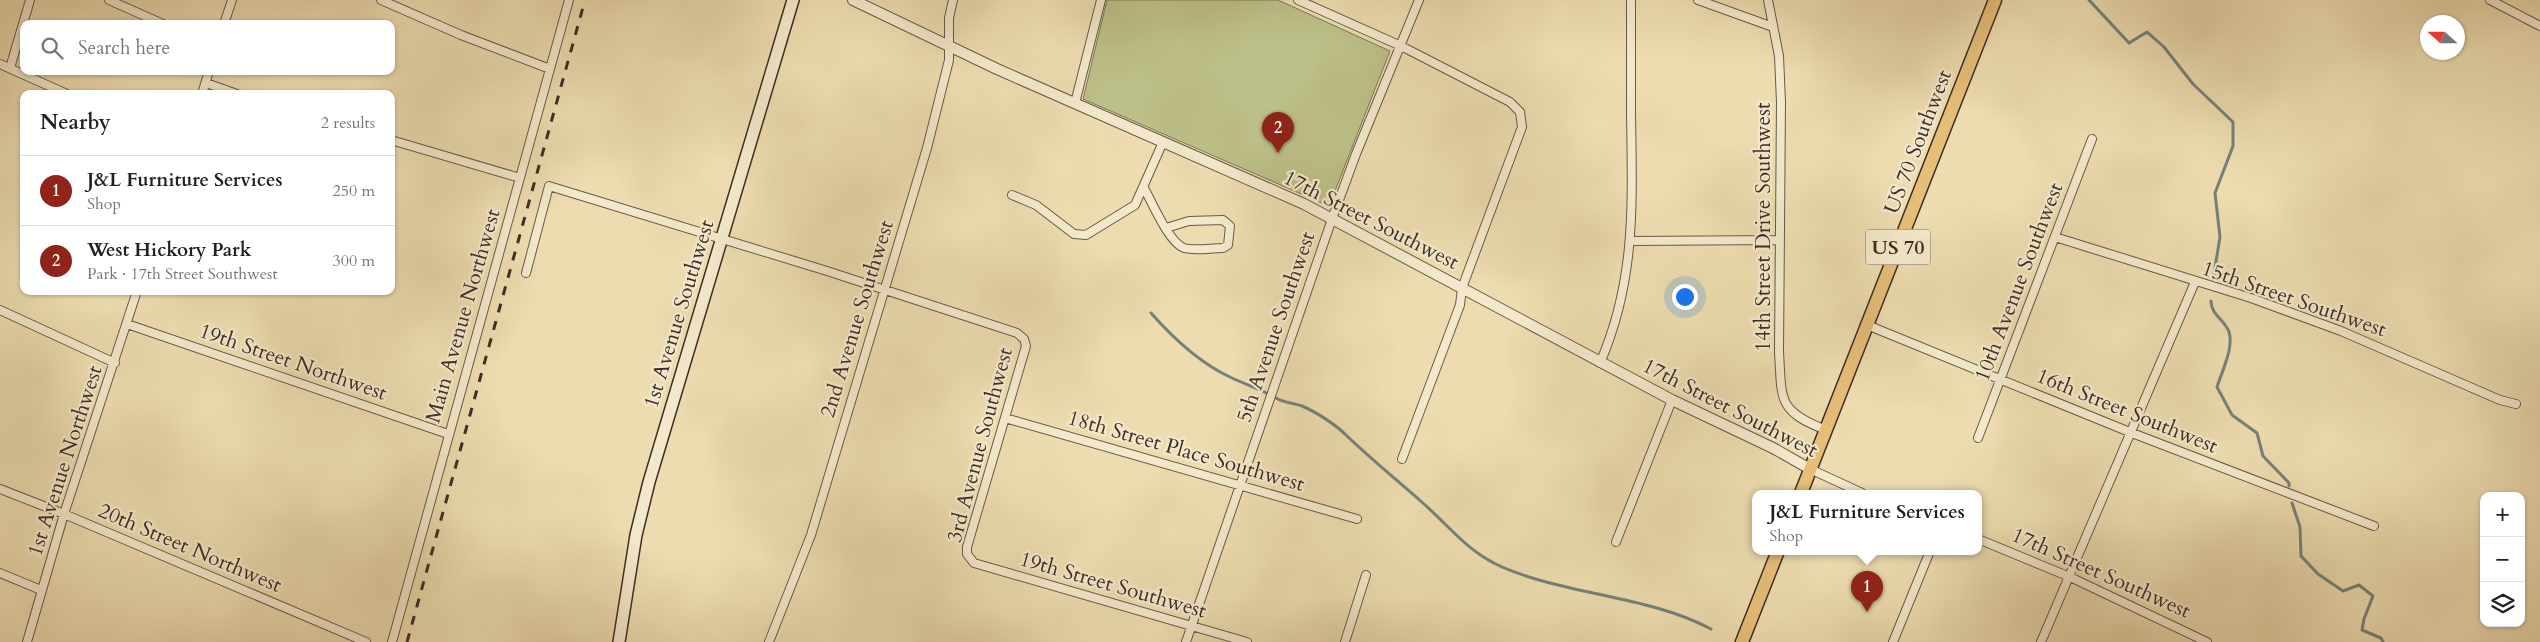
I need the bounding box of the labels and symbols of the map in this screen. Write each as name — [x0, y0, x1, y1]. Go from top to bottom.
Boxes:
north arrow — [2420, 15, 2465, 60]
street label: US 70 Southwest — [1877, 65, 1959, 218]
street label: 14th Street Drive Southwest — [1749, 102, 1778, 352]
pin: 2 — [1262, 112, 1294, 153]
street label: 17th Street Southwest — [1278, 163, 1464, 277]
street label: 10th Avenue Southwest — [1968, 178, 2070, 386]
street label: Main Avenue Northwest — [419, 205, 508, 426]
street label: 1st Avenue Southwest — [637, 216, 722, 412]
street label: 2nd Avenue Southwest — [813, 216, 901, 421]
street label: 5th Avenue Southwest — [1230, 227, 1322, 426]
road number: US 70 — [1866, 230, 1930, 264]
street label: 15th Street Southwest — [2198, 254, 2390, 344]
your location — [1672, 284, 1698, 310]
street label: 19th Street Northwest — [195, 316, 391, 408]
street label: 3rd Avenue Southwest — [940, 344, 1020, 546]
street label: 17th Street Southwest — [1637, 351, 1823, 465]
street label: 16th Street Southwest — [2032, 361, 2222, 461]
street label: 1st Avenue Northwest — [20, 362, 110, 560]
street label: 18th Street Place Southwest — [1064, 403, 1308, 499]
street label: 20th Street Northwest — [94, 496, 286, 600]
street label: 17th Street Southwest — [2007, 520, 2195, 626]
street label: 19th Street Southwest — [1016, 544, 1210, 626]
pin: 1 — [1851, 571, 1883, 612]

